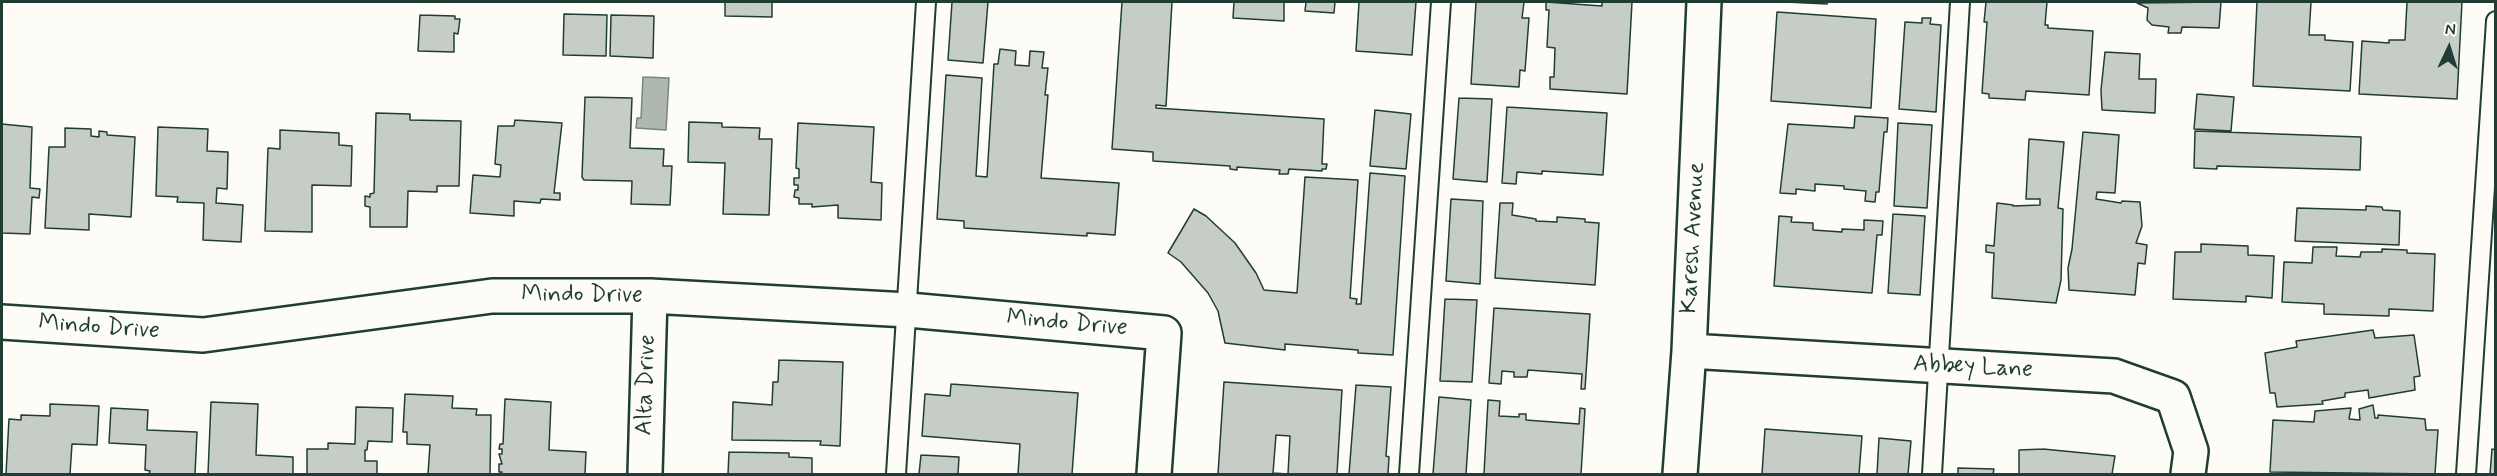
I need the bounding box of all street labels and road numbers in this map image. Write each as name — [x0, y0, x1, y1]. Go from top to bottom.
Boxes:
street label: Karesh Avenue — [1676, 161, 1712, 315]
street label: Mindo Drive — [521, 282, 643, 310]
street label: Mindo Drive — [1005, 304, 1129, 344]
street label: Mindo Drive — [37, 309, 161, 347]
street label: Alta Drive — [631, 334, 663, 436]
street label: Abbey Lane — [1912, 350, 2034, 386]

